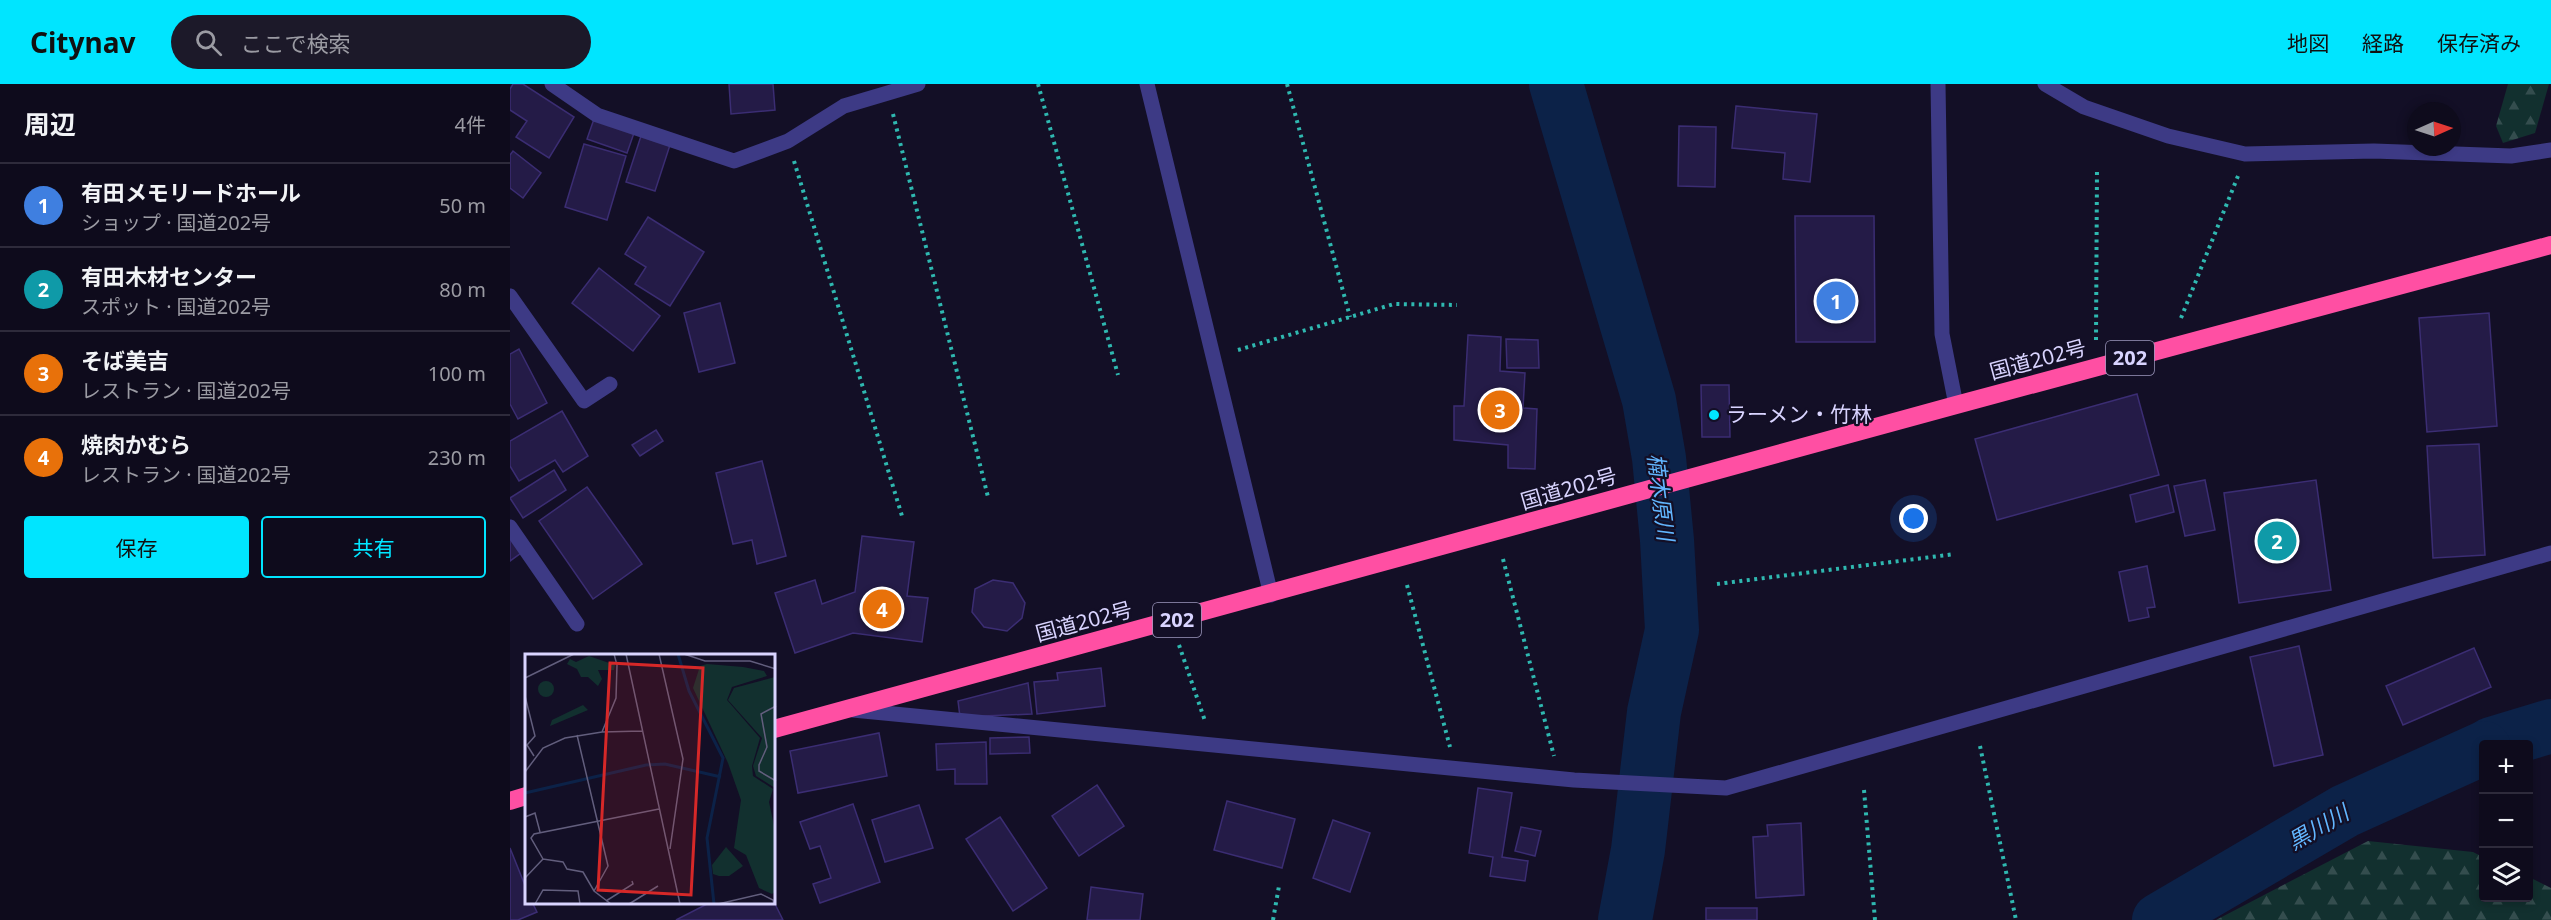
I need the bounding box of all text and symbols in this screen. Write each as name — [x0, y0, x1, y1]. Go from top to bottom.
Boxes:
search box — [171, 15, 591, 69]
text: Citynav — [30, 23, 135, 61]
icon: search — [192, 26, 225, 59]
text: ここで検索 — [240, 28, 350, 58]
text: 地図 — [2287, 29, 2329, 57]
text: 経路 — [2362, 29, 2404, 57]
text: 保存済み — [2437, 29, 2521, 57]
north arrow — [2407, 102, 2461, 156]
text: 周辺 — [24, 106, 76, 142]
text: 4件 — [455, 111, 486, 138]
text: 有田メモリードホール — [81, 177, 301, 207]
text: 1 — [38, 192, 49, 219]
text: 50 m — [439, 192, 486, 219]
text: ショップ · 国道202号 — [81, 209, 271, 236]
text: 有田木材センター — [81, 261, 257, 291]
text: 2 — [38, 276, 49, 303]
text: 80 m — [439, 276, 486, 303]
pin: 1 — [1816, 278, 1856, 324]
text: スポット · 国道202号 — [81, 293, 271, 320]
street label: 国道202号 — [1986, 333, 2089, 385]
road number: 202 — [2106, 341, 2154, 375]
text: そば美吉 — [81, 345, 169, 375]
text: 3 — [38, 360, 49, 387]
text: 100 m — [428, 360, 486, 387]
text: レストラン · 国道202号 — [81, 377, 291, 404]
pin: 3 — [1480, 388, 1520, 432]
place label: ラーメン・竹林 — [1726, 400, 1872, 428]
marker: ラーメン・竹林 — [1707, 408, 1721, 422]
text: 焼肉かむら — [81, 429, 191, 459]
text: 4 — [38, 444, 49, 471]
text: 230 m — [428, 444, 486, 471]
water label: 楠木原川 — [1642, 451, 1682, 544]
text: レストラン · 国道202号 — [81, 461, 291, 488]
street label: 国道202号 — [1517, 461, 1620, 515]
your location — [1899, 504, 1928, 533]
button: 保存 — [24, 516, 249, 578]
button: 共有 — [261, 516, 486, 578]
pin: 2 — [2258, 518, 2296, 564]
pin: 4 — [862, 586, 902, 632]
street label: 国道202号 — [1032, 595, 1135, 647]
road number: 202 — [1153, 603, 1201, 637]
inset map — [525, 654, 776, 905]
map controls — [2479, 740, 2533, 902]
button: + — [2479, 740, 2533, 794]
button: − — [2479, 794, 2533, 848]
water label: 黒川川 — [2281, 796, 2355, 856]
button: layers — [2479, 848, 2533, 902]

